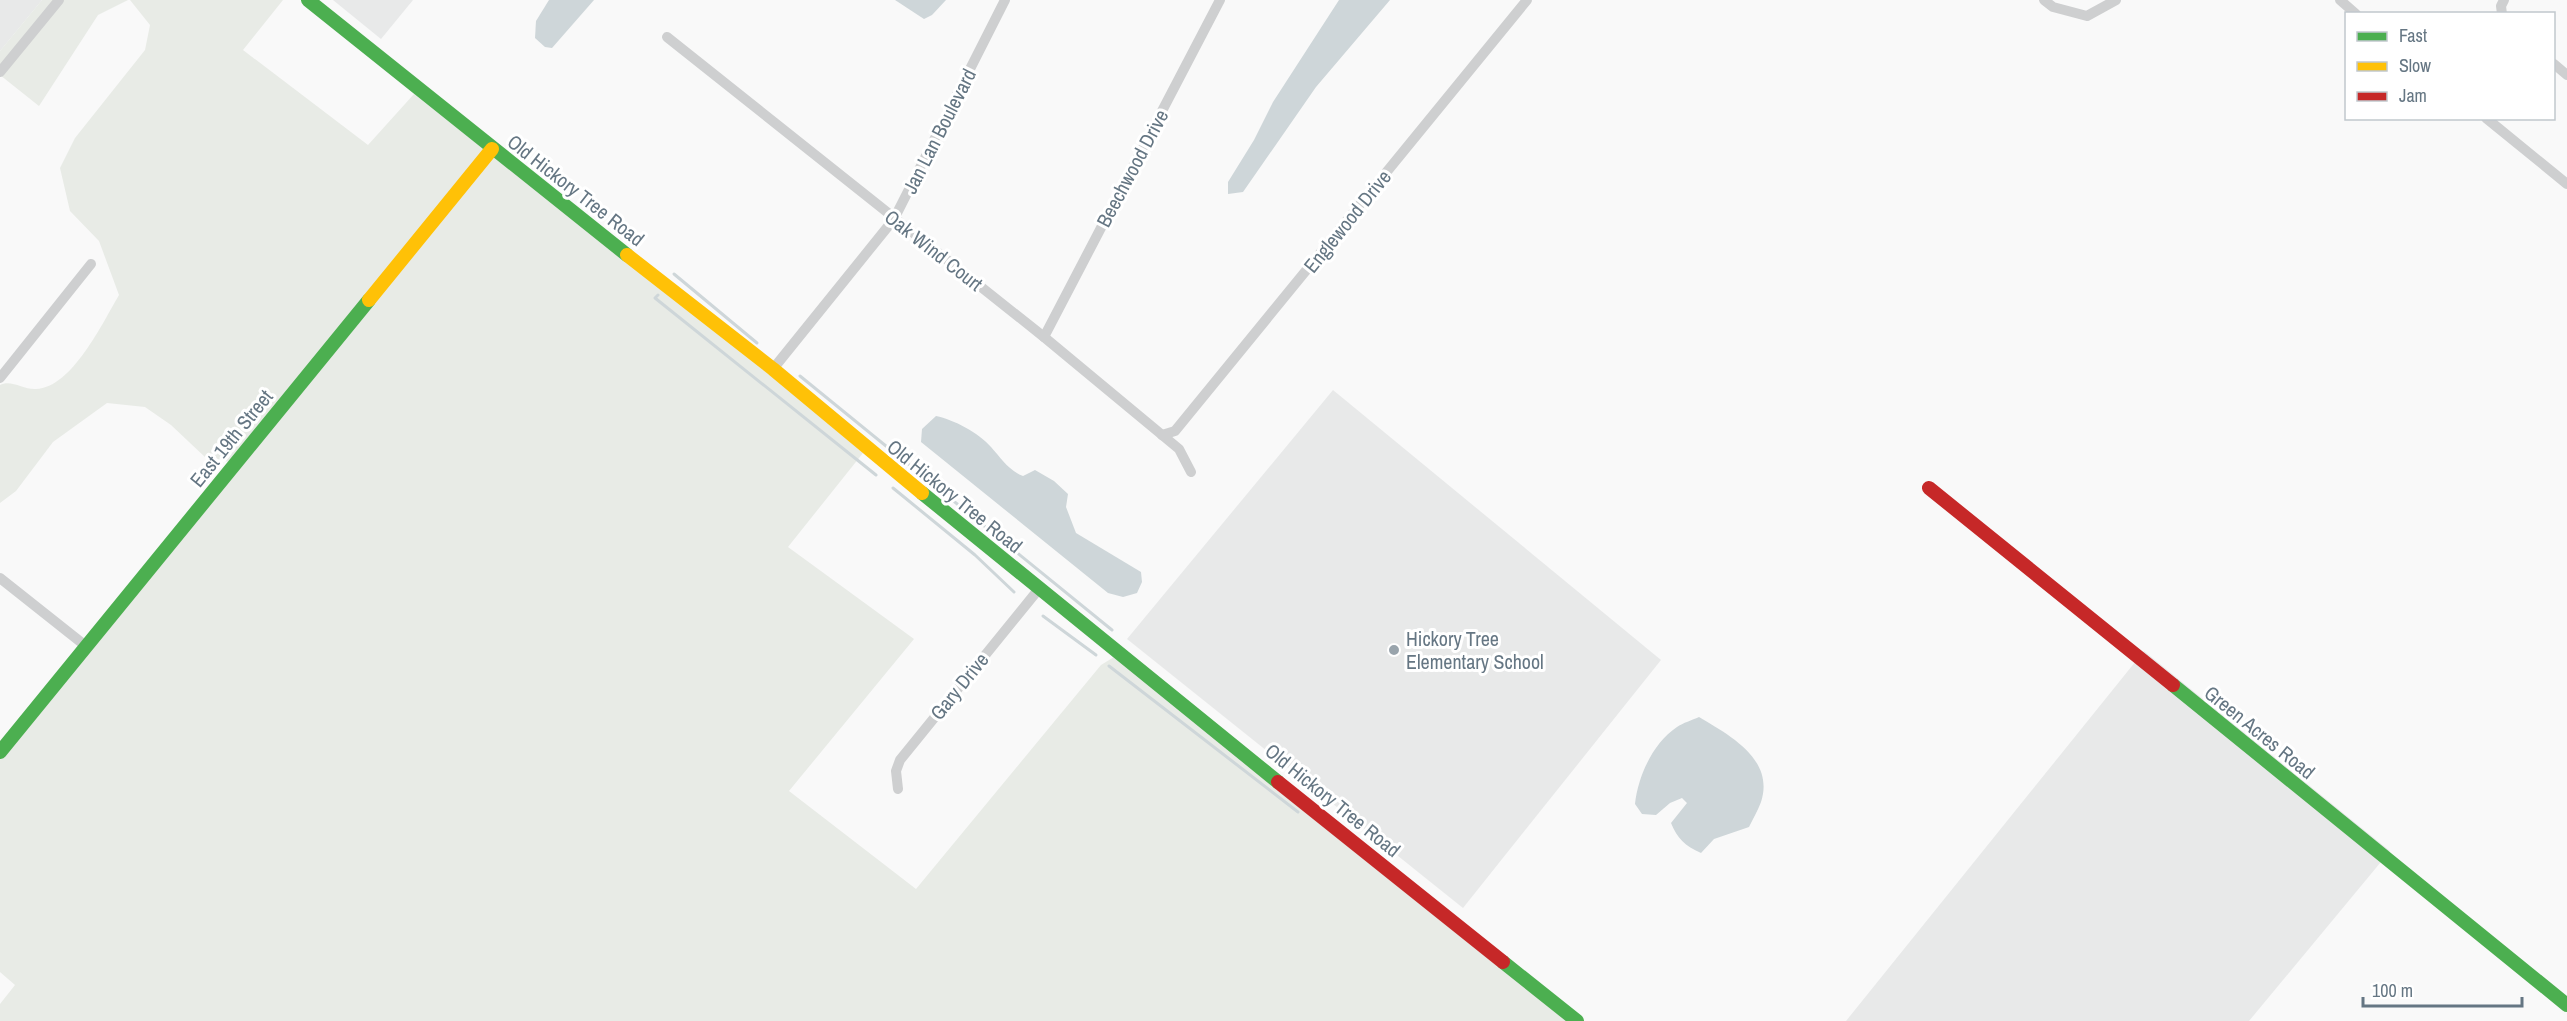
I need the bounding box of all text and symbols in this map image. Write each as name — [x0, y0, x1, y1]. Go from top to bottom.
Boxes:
legend — [2345, 12, 2555, 120]
text: Fast — [2399, 23, 2427, 48]
text: Slow — [2399, 53, 2431, 78]
street label: Jan Lan Boulevard — [896, 64, 982, 198]
text: Jam — [2399, 83, 2427, 108]
street label: Beechwood Drive — [1090, 105, 1174, 231]
street label: Old Hickory Tree Road — [502, 128, 650, 252]
street label: Englewood Drive — [1297, 164, 1397, 278]
street label: Oak Wind Court — [879, 203, 989, 297]
street label: East 19th Street — [183, 383, 279, 492]
street label: Old Hickory Tree Road — [882, 433, 1028, 559]
place label: Hickory Tree Elementary School — [1406, 625, 1544, 675]
marker: Hickory Tree Elementary School — [1387, 643, 1401, 657]
street label: Gary Drive — [924, 647, 994, 725]
street label: Green Acres Road — [2199, 679, 2321, 785]
street label: Old Hickory Tree Road — [1260, 737, 1406, 863]
scale bar — [2363, 970, 2522, 1008]
text: 100 m — [2372, 978, 2413, 1003]

